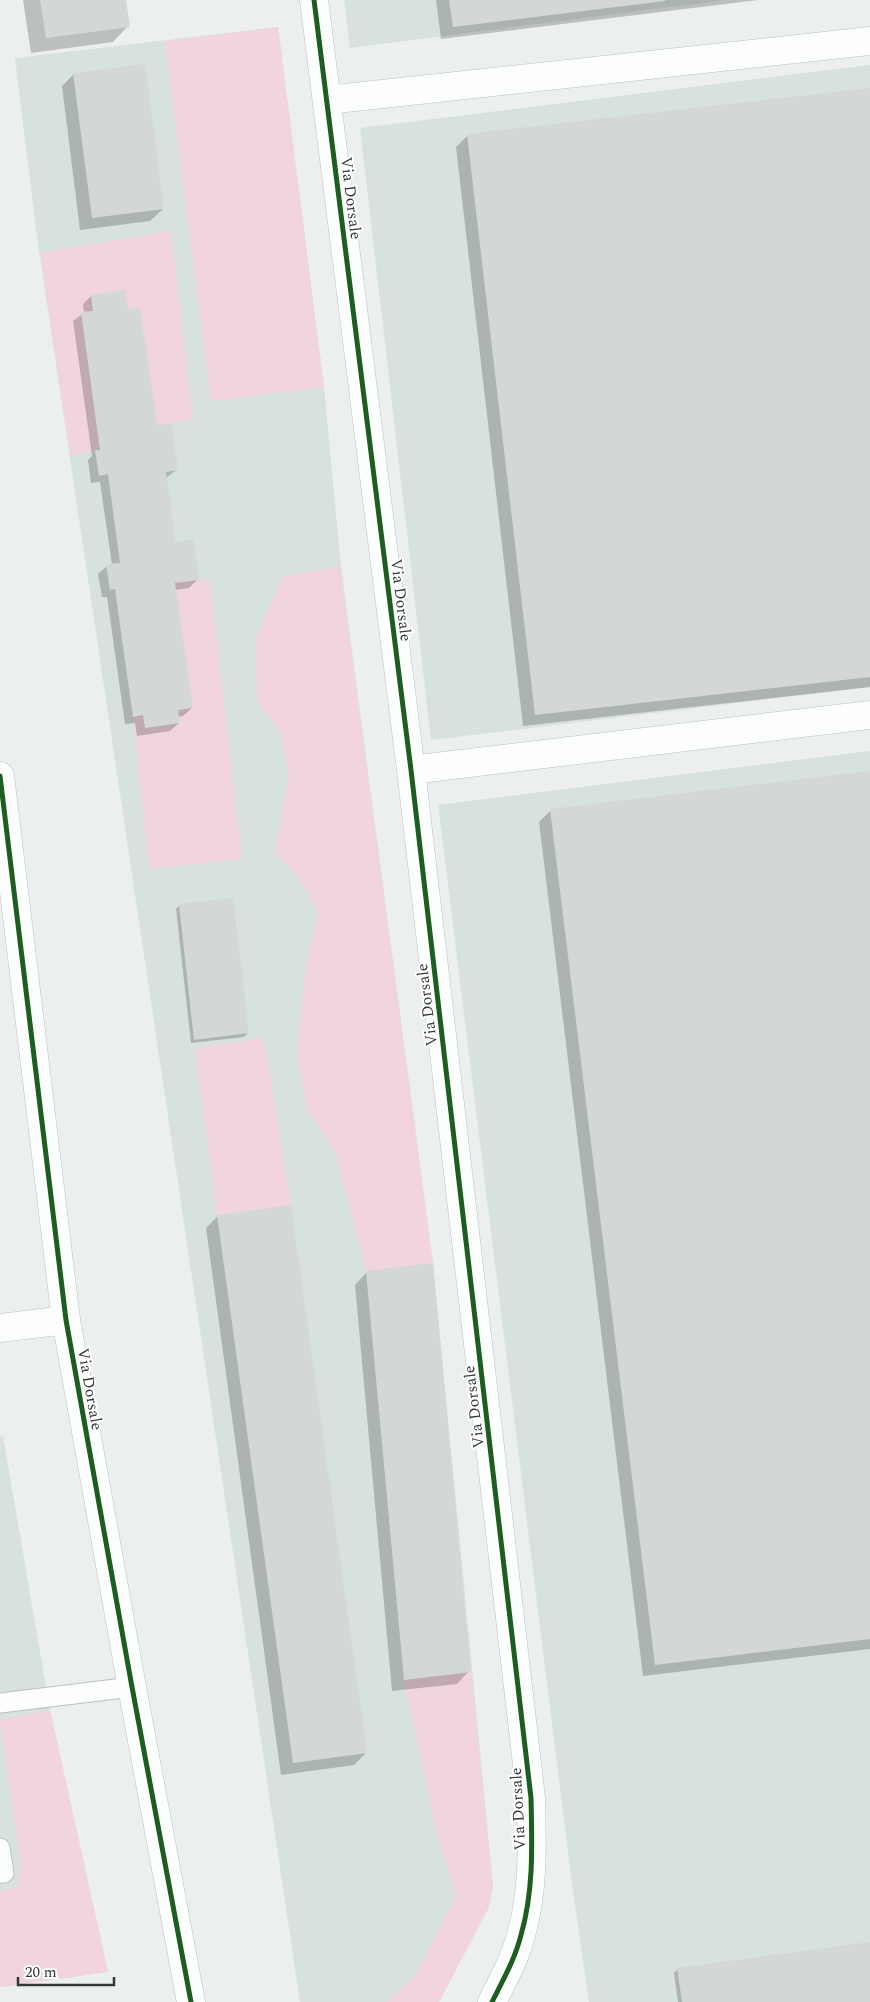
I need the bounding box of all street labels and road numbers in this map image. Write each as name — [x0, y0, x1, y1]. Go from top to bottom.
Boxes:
street label: Via Dorsale — [334, 155, 368, 241]
street label: Via Dorsale — [384, 557, 418, 643]
street label: Via Dorsale — [410, 962, 444, 1048]
street label: Via Dorsale — [71, 1346, 109, 1432]
street label: Via Dorsale — [457, 1364, 491, 1450]
street label: Via Dorsale — [504, 1767, 532, 1851]

